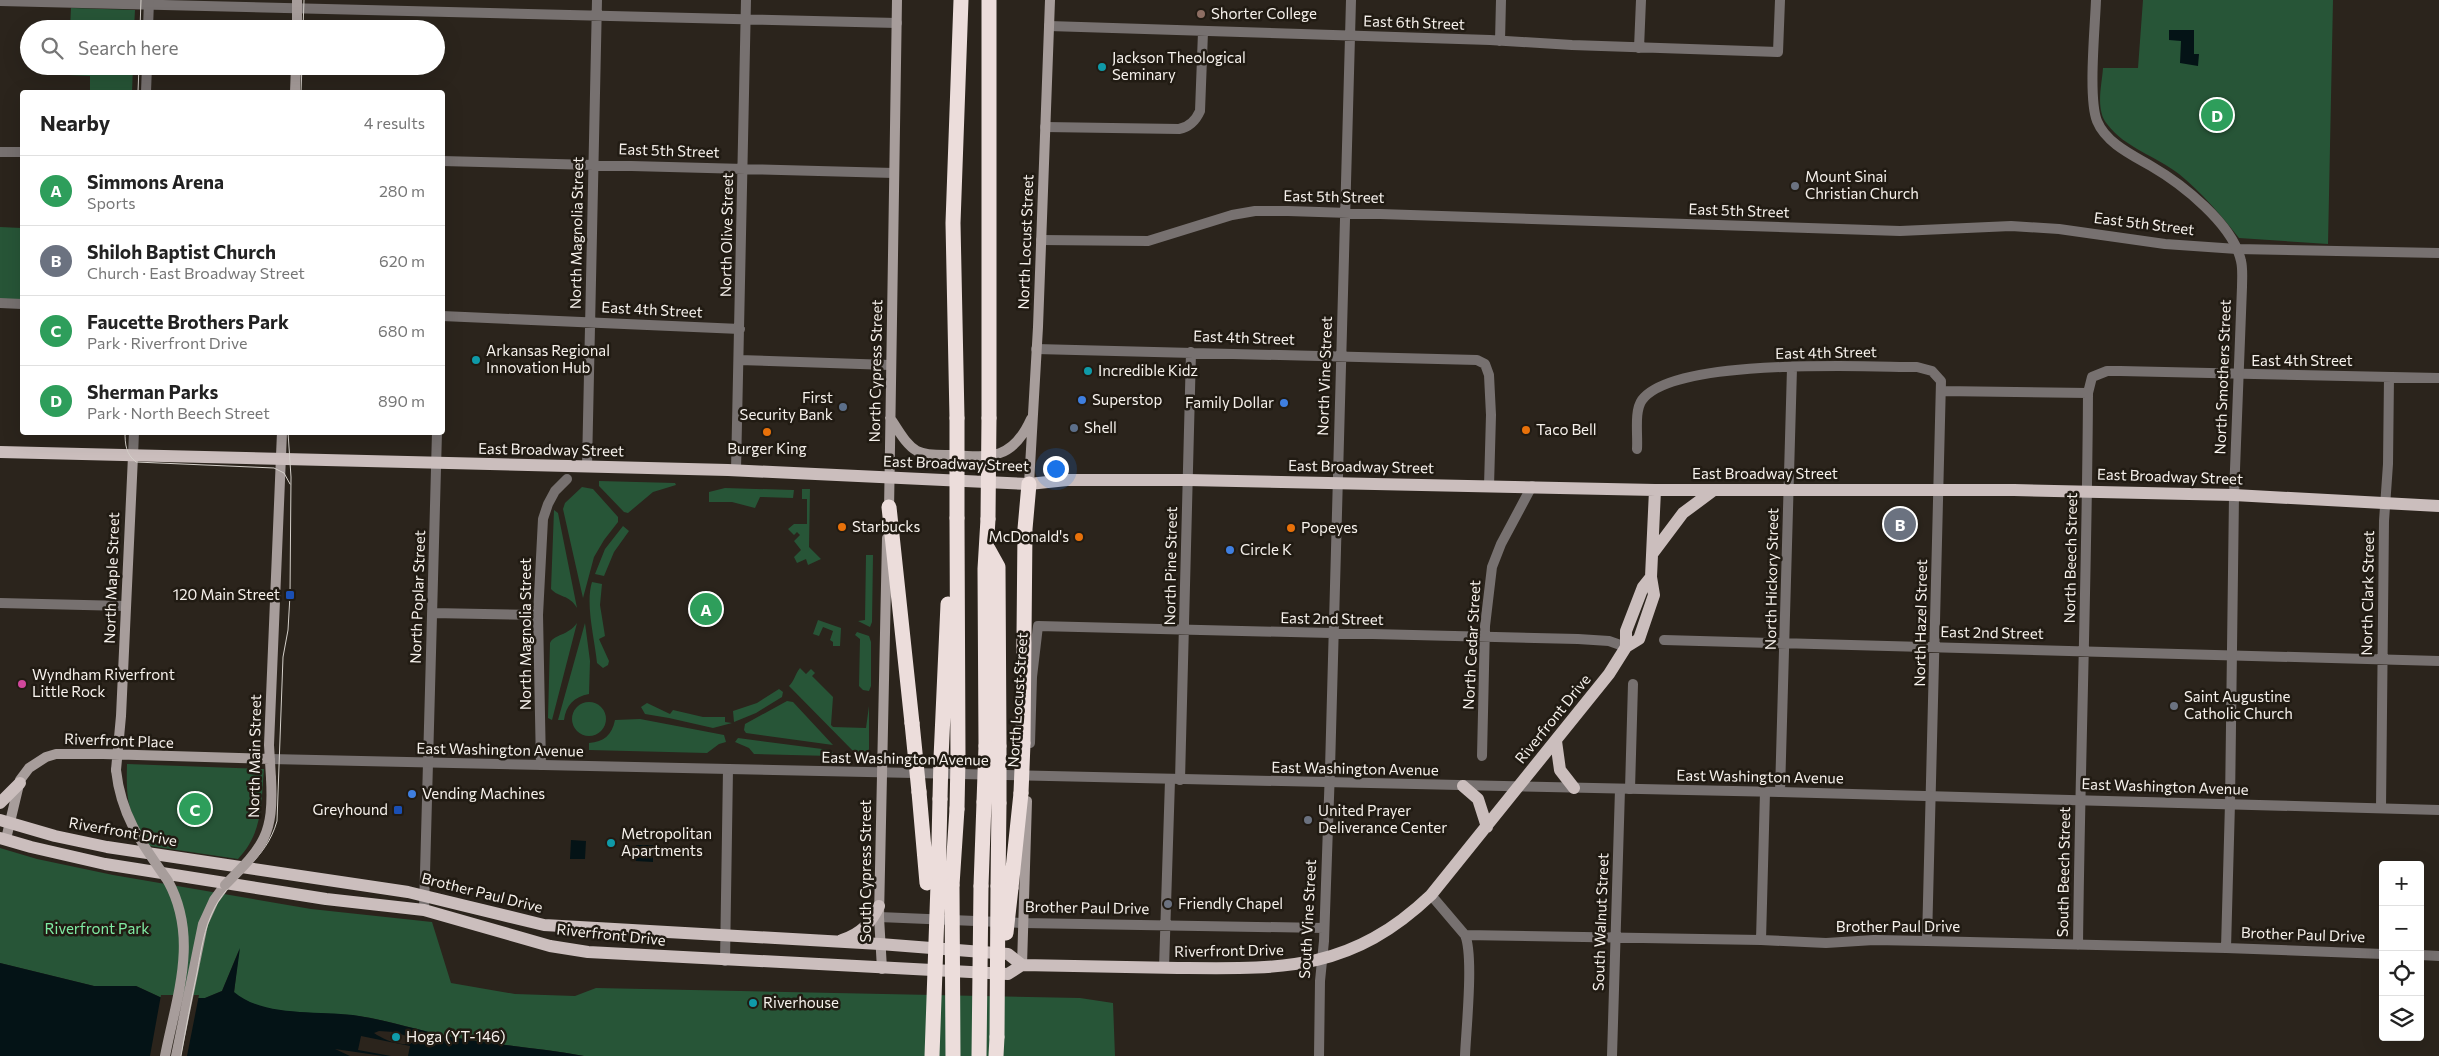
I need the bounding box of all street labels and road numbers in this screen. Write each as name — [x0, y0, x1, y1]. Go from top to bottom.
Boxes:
street label: East 6th Street — [1363, 11, 1465, 33]
street label: East 5th Street — [618, 139, 720, 161]
street label: North Magnolia Street — [566, 157, 586, 309]
street label: North Olive Street — [716, 173, 736, 297]
street label: North Locust Street — [1014, 174, 1036, 310]
street label: East 5th Street — [1283, 186, 1385, 206]
street label: East 5th Street — [1688, 199, 1790, 221]
street label: East 5th Street — [2093, 208, 2195, 238]
street label: East 4th Street — [601, 297, 703, 321]
street label: North Cypress Street — [865, 299, 885, 443]
street label: North Smothers Street — [2210, 299, 2234, 455]
street label: North Vine Street — [1313, 316, 1335, 436]
street label: East 4th Street — [1193, 326, 1295, 348]
street label: East 4th Street — [1775, 342, 1877, 362]
street label: East 4th Street — [2251, 351, 2353, 369]
street label: East Broadway Street — [478, 439, 624, 459]
street label: East Broadway Street — [883, 451, 1029, 475]
street label: East Broadway Street — [1288, 456, 1434, 476]
street label: East Broadway Street — [1692, 464, 1838, 482]
street label: East Broadway Street — [2097, 464, 2243, 488]
street label: North Beech Street — [2060, 492, 2080, 623]
street label: North Pine Street — [1160, 506, 1180, 626]
street label: North Hickory Street — [1761, 508, 1781, 650]
street label: North Maple Street — [100, 512, 122, 644]
street label: North Poplar Street — [406, 530, 428, 664]
street label: North Clark Street — [2357, 530, 2377, 656]
street label: North Magnolia Street — [516, 558, 534, 710]
street label: North Hazel Street — [1910, 559, 1930, 687]
street label: North Cedar Street — [1459, 580, 1483, 710]
street label: East 2nd Street — [1280, 608, 1384, 628]
street label: East 2nd Street — [1940, 622, 2044, 642]
street label: North Locust Street — [1003, 632, 1031, 768]
street label: Riverfront Drive — [1511, 670, 1594, 767]
street label: North Main Street — [244, 694, 264, 818]
street label: Riverfront Place — [64, 729, 174, 751]
street label: East Washington Avenue — [416, 739, 584, 759]
street label: East Washington Avenue — [821, 748, 989, 768]
street label: East Washington Avenue — [1271, 758, 1439, 778]
street label: East Washington Avenue — [1676, 766, 1844, 786]
street label: East Washington Avenue — [2081, 774, 2249, 798]
street label: South Cypress Street — [856, 800, 874, 942]
street label: South Beech Street — [2053, 807, 2073, 937]
street label: Riverfront Drive — [68, 813, 179, 849]
street label: South Walnut Street — [1589, 853, 1611, 991]
street label: South Vine Street — [1295, 859, 1319, 979]
street label: Brother Paul Drive — [420, 868, 545, 916]
street label: Brother Paul Drive — [1025, 897, 1149, 917]
street label: Brother Paul Drive — [1836, 917, 1960, 935]
street label: Riverfront Drive — [556, 919, 667, 949]
street label: Brother Paul Drive — [2241, 923, 2366, 945]
street label: Riverfront Drive — [1174, 940, 1284, 960]

